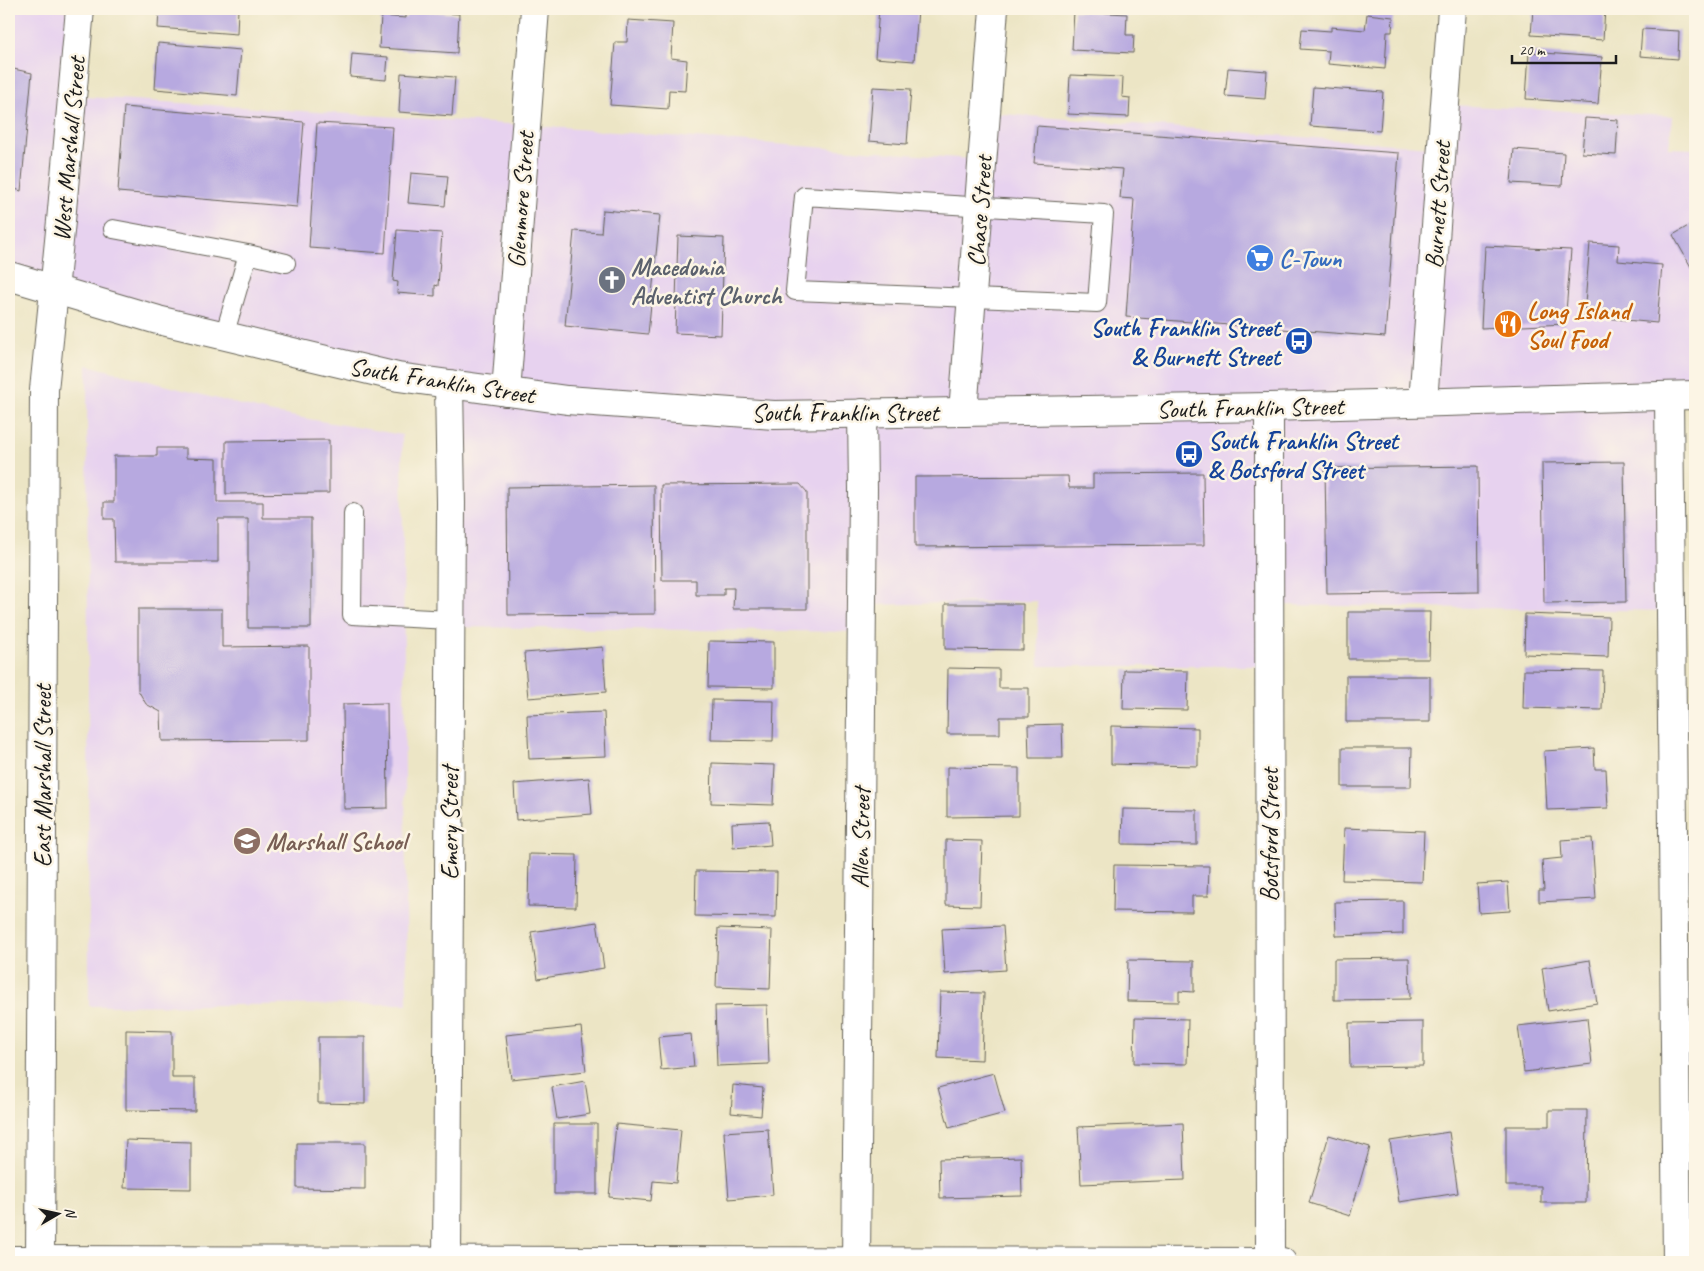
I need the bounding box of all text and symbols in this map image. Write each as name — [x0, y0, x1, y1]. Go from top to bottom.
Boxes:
scale bar — [1512, 32, 1615, 64]
text: 20 m — [1519, 41, 1546, 60]
street label: West Marshall Street — [45, 53, 93, 243]
street label: Glenmore Street — [500, 128, 542, 269]
street label: Burnett Street — [1418, 138, 1459, 270]
street label: Chase Street — [960, 152, 1000, 268]
supermarket icon: C-Town — [1245, 243, 1275, 273]
place label: C-Town — [1279, 243, 1342, 275]
place label: Macedonia Adventist Church — [631, 251, 783, 312]
church icon: Macedonia Adventist Church — [597, 265, 627, 295]
place label: Long Island Soul Food — [1527, 295, 1633, 356]
restaurant icon: Long Island Soul Food — [1493, 309, 1523, 339]
place label: South Franklin Street & Burnett Street — [1090, 312, 1283, 373]
bus stop icon: South Franklin Street & Burnett Street — [1284, 326, 1314, 356]
street label: South Franklin Street — [347, 351, 539, 412]
street label: South Franklin Street — [1156, 390, 1346, 426]
street label: South Franklin Street — [752, 397, 941, 429]
place label: South Franklin Street & Botsford Street — [1208, 425, 1400, 486]
bus stop icon: South Franklin Street & Botsford Street — [1174, 439, 1204, 469]
street label: East Marshall Street — [27, 682, 59, 867]
street label: Emery Street — [434, 763, 466, 880]
street label: Botsford Street — [1254, 766, 1286, 902]
street label: Allen Street — [844, 784, 878, 889]
school or university icon: Marshall School — [232, 826, 262, 856]
place label: Marshall School — [266, 826, 411, 858]
north arrow — [32, 1188, 82, 1238]
text: N — [61, 1206, 80, 1220]

